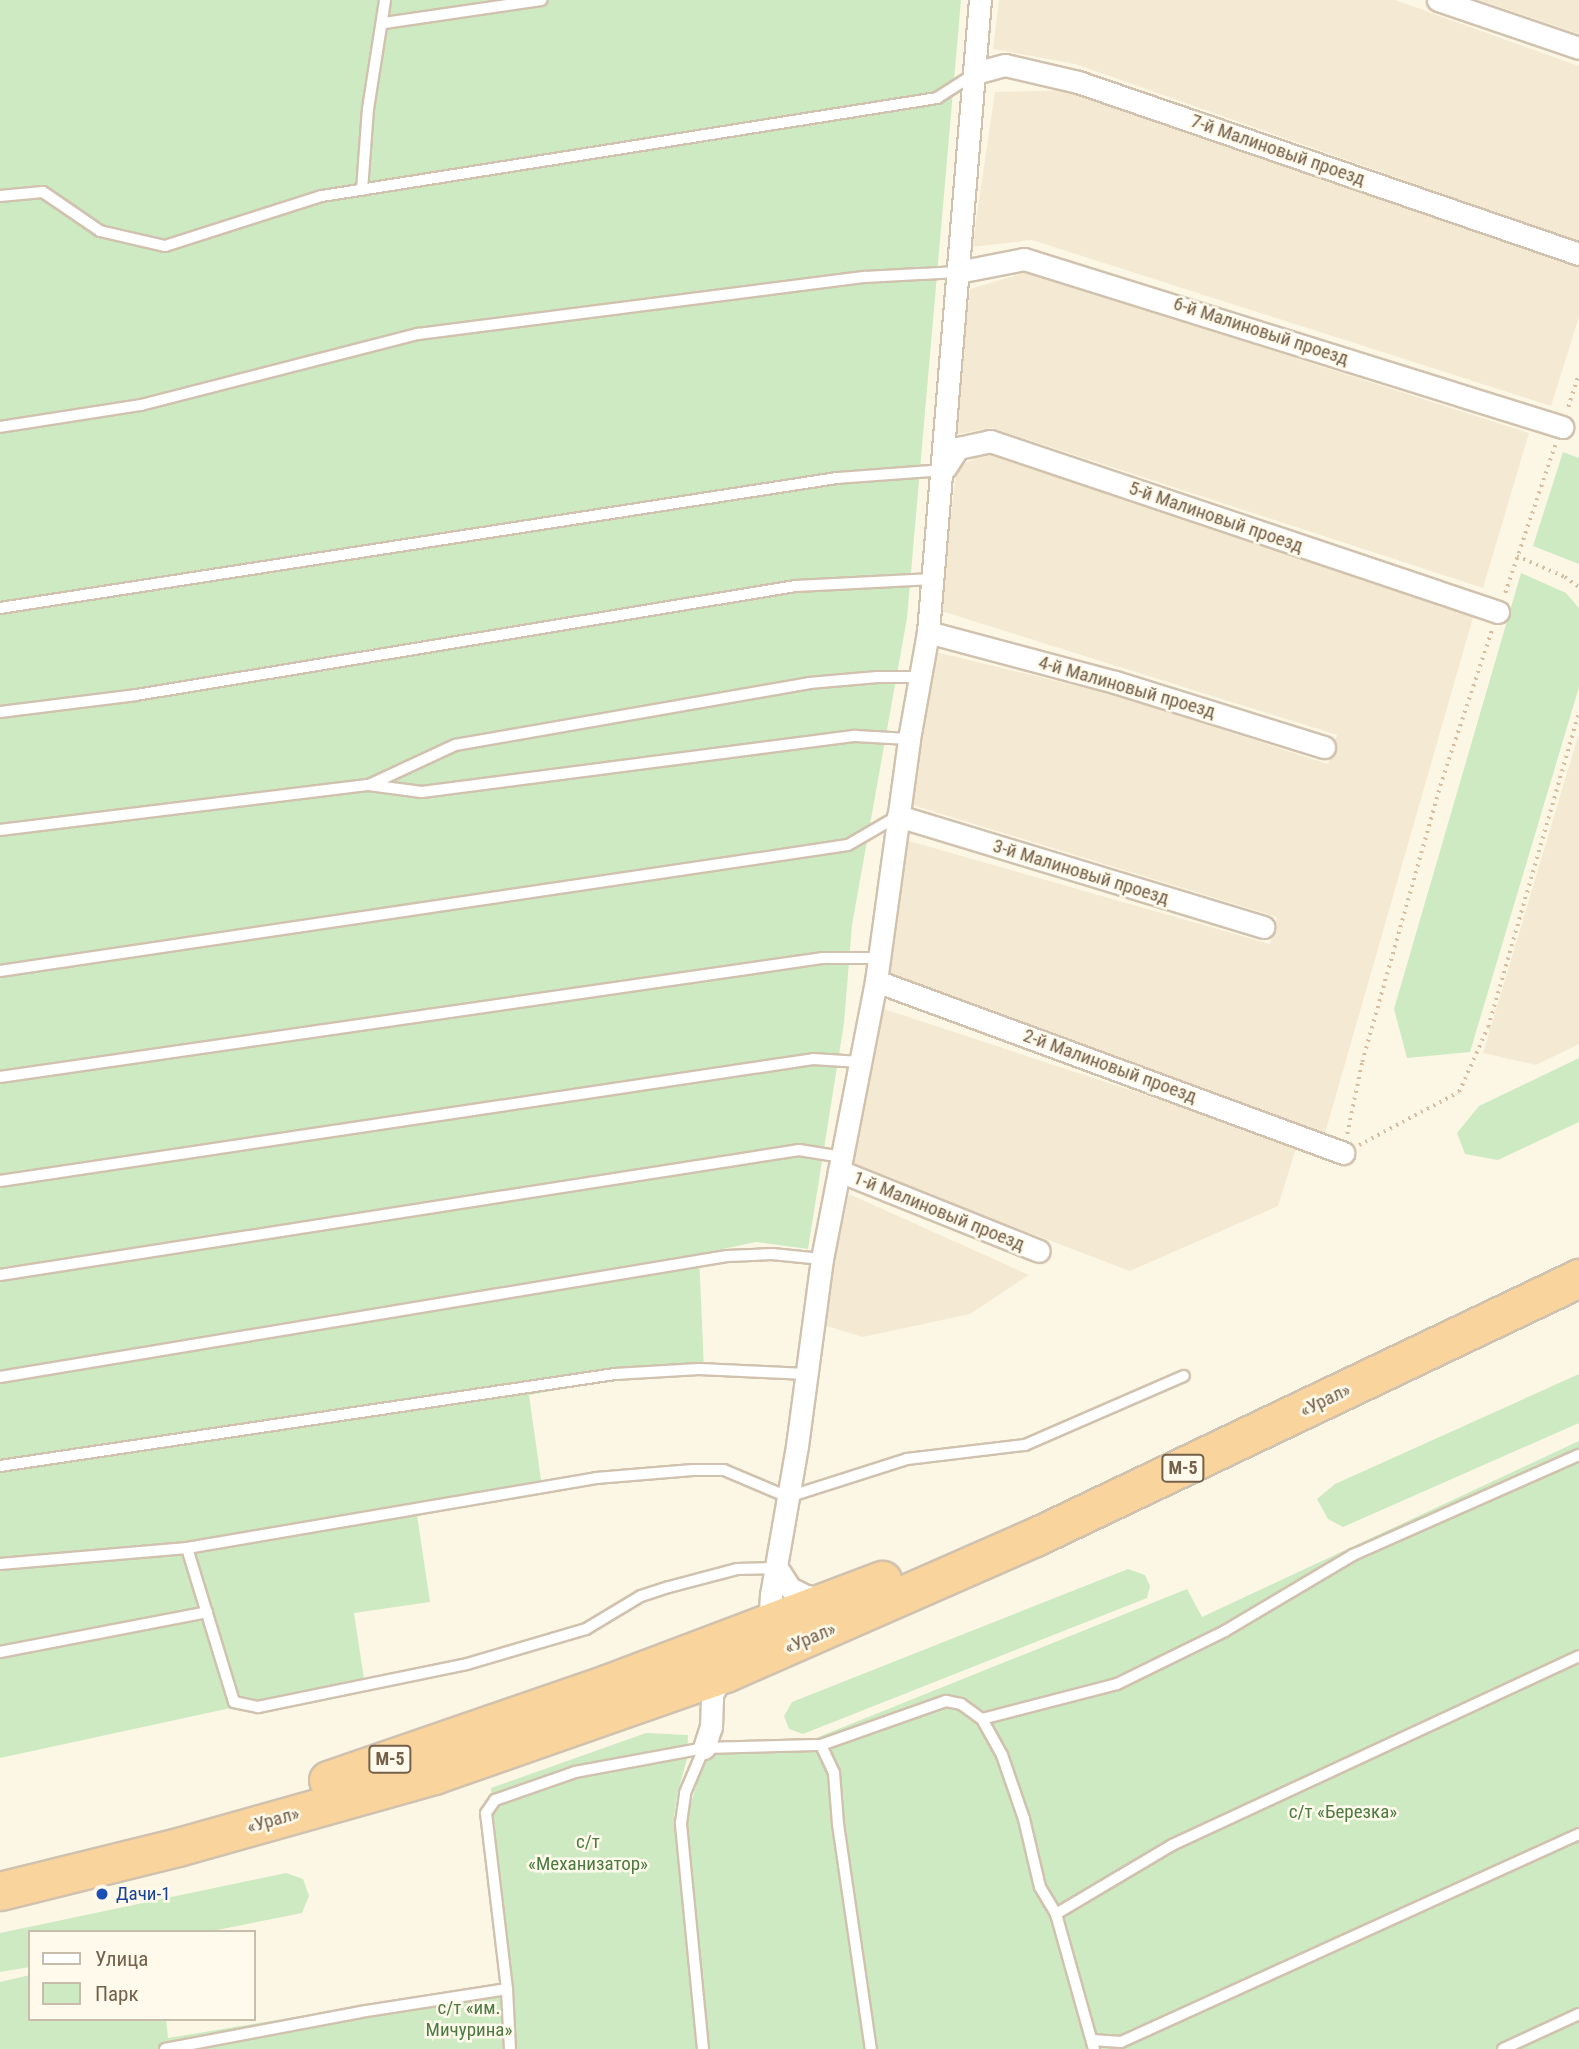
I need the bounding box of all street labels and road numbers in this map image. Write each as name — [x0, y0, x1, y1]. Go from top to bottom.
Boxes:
street label: 7-й Малиновый проезд — [1188, 109, 1368, 191]
street label: 6-й Малиновый проезд — [1171, 292, 1351, 370]
street label: 5-й Малиновый проезд — [1126, 476, 1306, 558]
street label: 4-й Малиновый проезд — [1036, 651, 1218, 723]
street label: 3-й Малиновый проезд — [990, 834, 1172, 910]
street label: 2-й Малиновый проезд — [1020, 1024, 1200, 1108]
street label: 1-й Малиновый проезд — [850, 1166, 1028, 1256]
street label: «Урал» — [1296, 1378, 1354, 1422]
road number: М-5 — [1160, 1454, 1206, 1483]
street label: «Урал» — [781, 1617, 839, 1659]
road number: М-5 — [367, 1744, 413, 1774]
street label: «Урал» — [244, 1802, 302, 1838]

